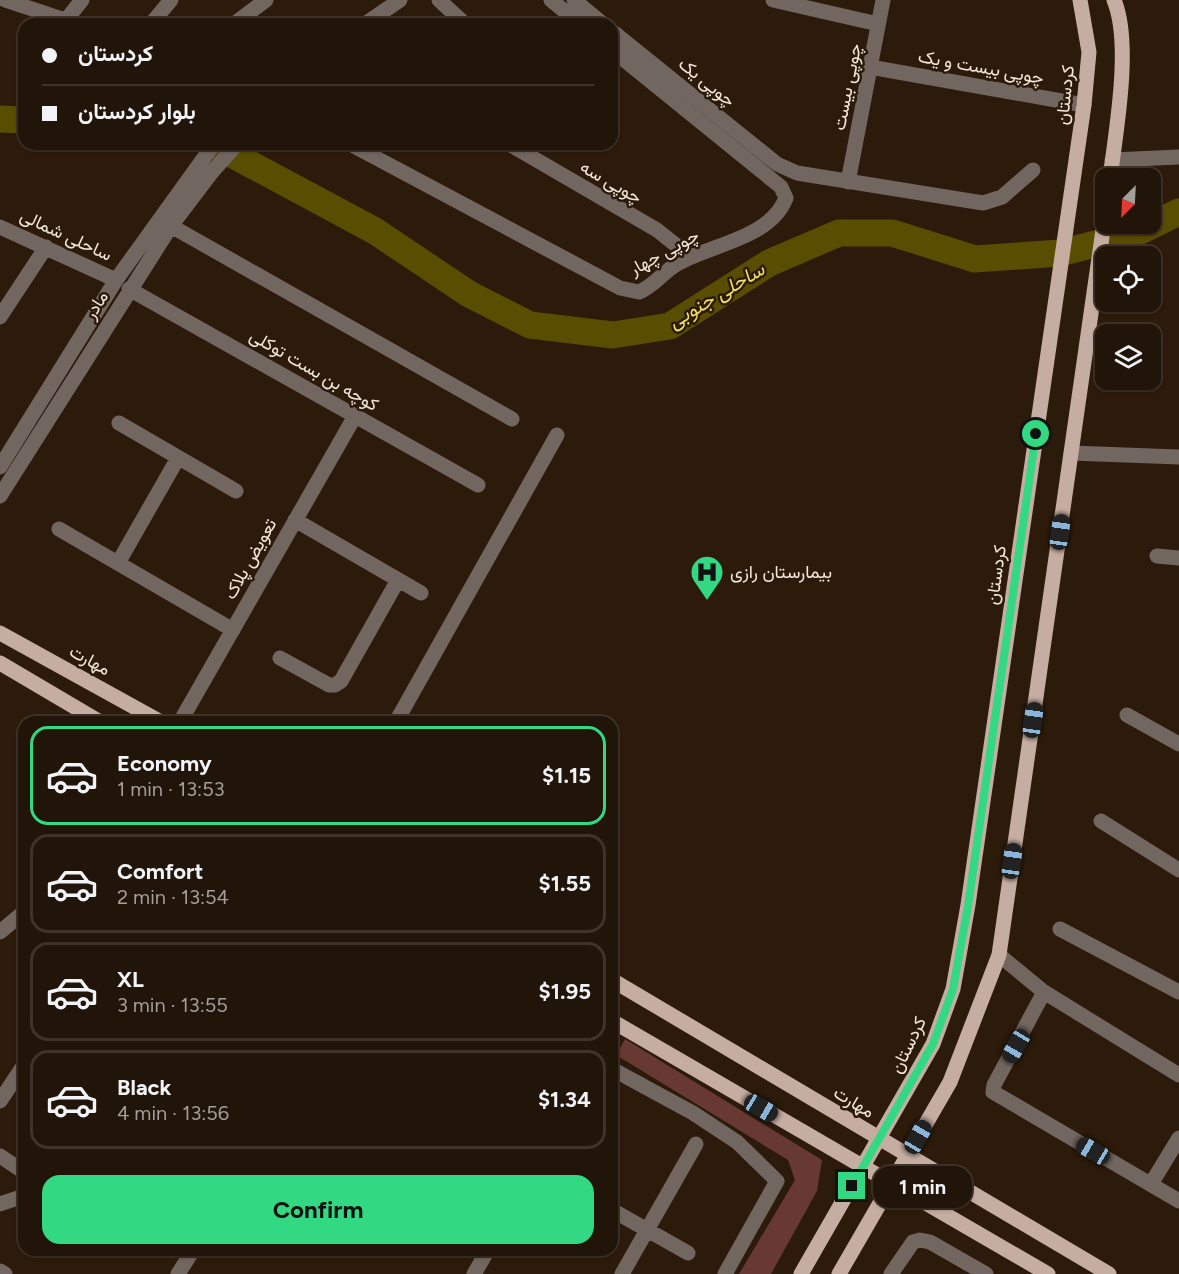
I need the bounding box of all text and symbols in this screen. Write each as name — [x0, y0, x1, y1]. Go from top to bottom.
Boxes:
text: کردستان — [78, 40, 153, 67]
street label: چوپی بیست — [828, 42, 867, 132]
street label: چوپی بیست و یک — [916, 45, 1046, 90]
street label: چوپی یک — [673, 52, 740, 112]
street label: کردستان — [1051, 64, 1079, 126]
text: بلوار کردستان — [78, 98, 196, 125]
street label: چوپی سه — [576, 156, 646, 209]
north arrow — [1095, 168, 1161, 234]
map controls — [1095, 168, 1161, 390]
street label: ساحلی شمالی — [17, 204, 115, 266]
street label: چوپی چهار — [624, 224, 703, 281]
button: locate — [1095, 246, 1161, 312]
water label: ساحلی جنوبی — [663, 256, 770, 334]
street label: مادر — [78, 287, 113, 324]
street label: کوچه بن بست توکلی — [245, 324, 382, 417]
button: layers — [1095, 324, 1161, 390]
route start — [1022, 420, 1049, 447]
car — [1049, 513, 1071, 551]
street label: تعویض پلاک — [219, 515, 282, 604]
street label: کردستان — [981, 544, 1011, 606]
hospital icon: بیمارستان رازی — [689, 554, 725, 601]
place label: بیمارستان رازی — [730, 561, 832, 583]
street label: مهارت — [66, 640, 114, 680]
car — [1022, 701, 1044, 739]
icon: car — [45, 749, 99, 803]
text: Economy — [117, 750, 212, 777]
text: $1.15 — [542, 762, 591, 789]
text: 1 min · 13:53 — [117, 777, 225, 801]
car — [1001, 842, 1023, 880]
icon: car — [45, 857, 99, 911]
text: Comfort — [117, 858, 203, 885]
text: $1.55 — [539, 870, 591, 897]
text: 2 min · 13:54 — [117, 885, 229, 909]
icon: car — [45, 965, 99, 1019]
text: XL — [117, 966, 144, 993]
text: $1.95 — [539, 978, 591, 1005]
text: 3 min · 13:55 — [117, 993, 228, 1017]
street label: کردستان — [885, 1013, 931, 1077]
car — [999, 1026, 1033, 1066]
icon: car — [45, 1073, 99, 1127]
text: Black — [117, 1074, 171, 1101]
street label: مهارت — [830, 1081, 878, 1123]
text: $1.34 — [538, 1086, 591, 1113]
car — [741, 1091, 781, 1125]
text: 4 min · 13:56 — [117, 1101, 229, 1125]
car — [901, 1117, 935, 1157]
car — [1073, 1134, 1113, 1168]
callout: 1 min — [873, 1165, 972, 1207]
route end — [838, 1172, 865, 1199]
button: Confirm — [42, 1175, 594, 1244]
text: 1 min — [899, 1175, 946, 1199]

